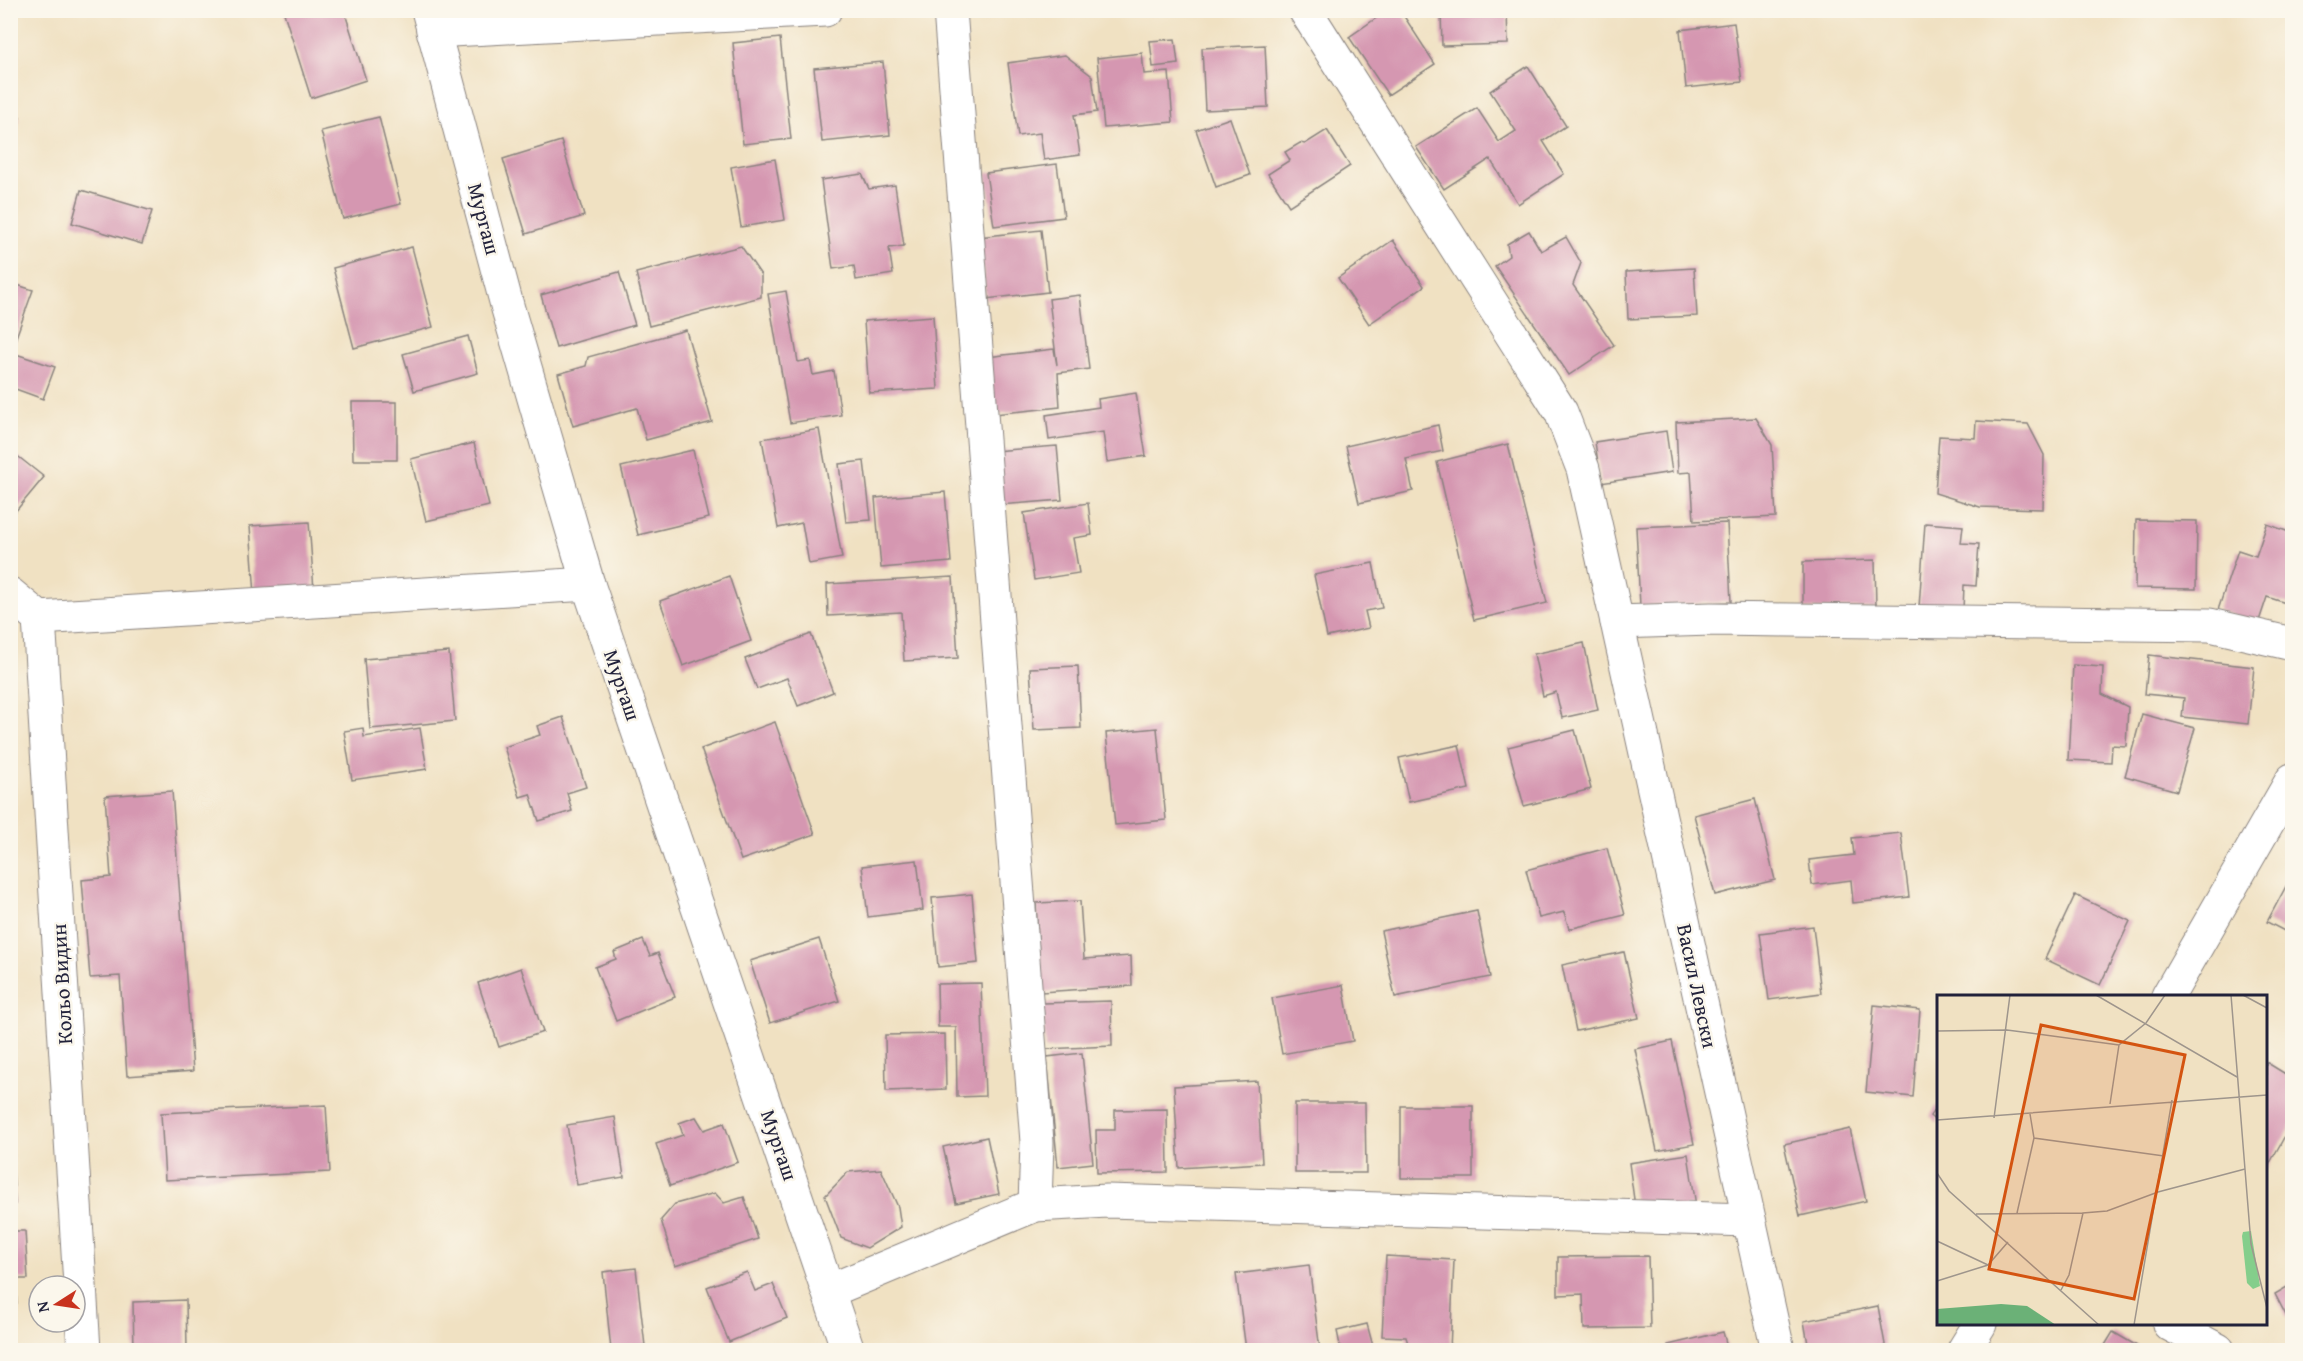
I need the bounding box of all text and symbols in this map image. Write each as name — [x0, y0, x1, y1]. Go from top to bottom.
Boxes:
street label: Мургаш — [460, 179, 509, 258]
street label: Мургаш — [596, 645, 649, 725]
street label: Васил Левски — [1669, 921, 1726, 1051]
street label: Кольо Видин — [43, 923, 80, 1045]
inset map — [1937, 995, 2267, 1325]
street label: Мургаш — [753, 1105, 806, 1185]
north arrow — [27, 1274, 87, 1334]
text: N — [29, 1299, 55, 1315]

